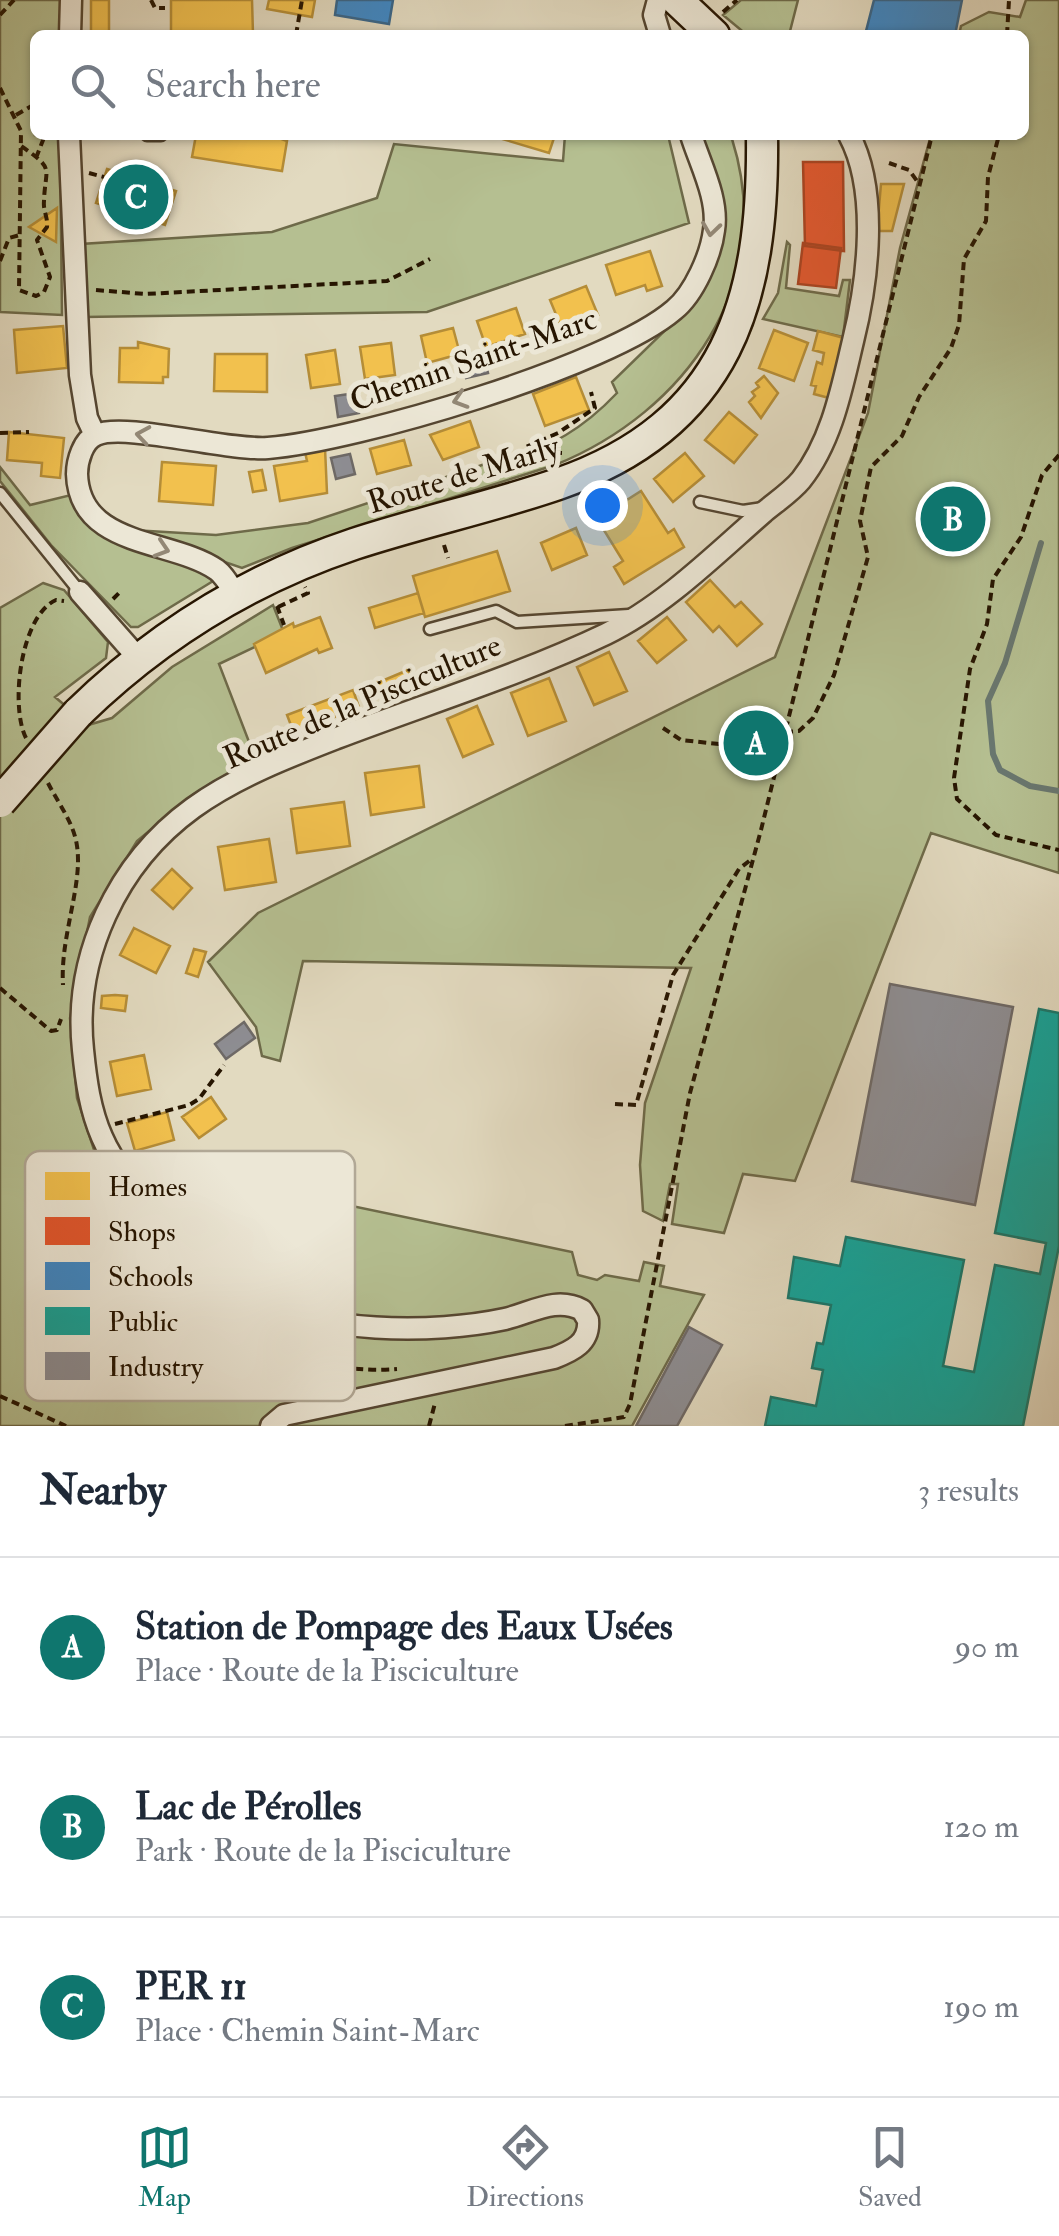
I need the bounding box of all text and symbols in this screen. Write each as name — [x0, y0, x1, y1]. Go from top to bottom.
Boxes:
search box — [30, 30, 1029, 140]
icon: search — [65, 58, 120, 113]
text: Search here — [145, 61, 321, 109]
pin: C — [104, 160, 168, 234]
one-way arrow — [702, 221, 723, 237]
street label: Chemin Saint-Marc — [345, 299, 602, 421]
one-way arrow — [453, 389, 470, 409]
one-way arrow — [134, 425, 151, 446]
street label: Route de Marly — [362, 427, 565, 523]
your location — [577, 480, 628, 531]
pin: B — [920, 482, 986, 556]
one-way arrow — [153, 538, 170, 558]
street label: Route de la Pisciculture — [218, 625, 507, 779]
pin: A — [724, 706, 788, 780]
legend — [25, 1151, 355, 1401]
text: Homes — [108, 1170, 187, 1205]
text: Shops — [108, 1215, 175, 1250]
text: Schools — [108, 1260, 193, 1295]
text: Public — [108, 1305, 178, 1340]
text: Industry — [108, 1350, 204, 1385]
text: Nearby — [40, 1465, 166, 1517]
text: 3 results — [918, 1471, 1019, 1511]
text: Station de Pompage des Eaux Usées — [135, 1603, 673, 1651]
text: A — [62, 1627, 83, 1667]
text: 90 m — [955, 1627, 1019, 1667]
text: Place · Route de la Pisciculture — [135, 1651, 519, 1691]
text: Lac de Pérolles — [135, 1783, 362, 1831]
text: B — [62, 1807, 83, 1847]
text: 120 m — [943, 1807, 1019, 1847]
text: Park · Route de la Pisciculture — [135, 1831, 511, 1871]
text: PER 11 — [135, 1963, 247, 2011]
text: C — [61, 1987, 84, 2027]
text: 190 m — [943, 1987, 1019, 2027]
text: Place · Chemin Saint-Marc — [135, 2011, 480, 2051]
tab: Map — [137, 2120, 192, 2215]
tab: Directions — [466, 2120, 584, 2215]
tab: Saved — [858, 2120, 922, 2215]

